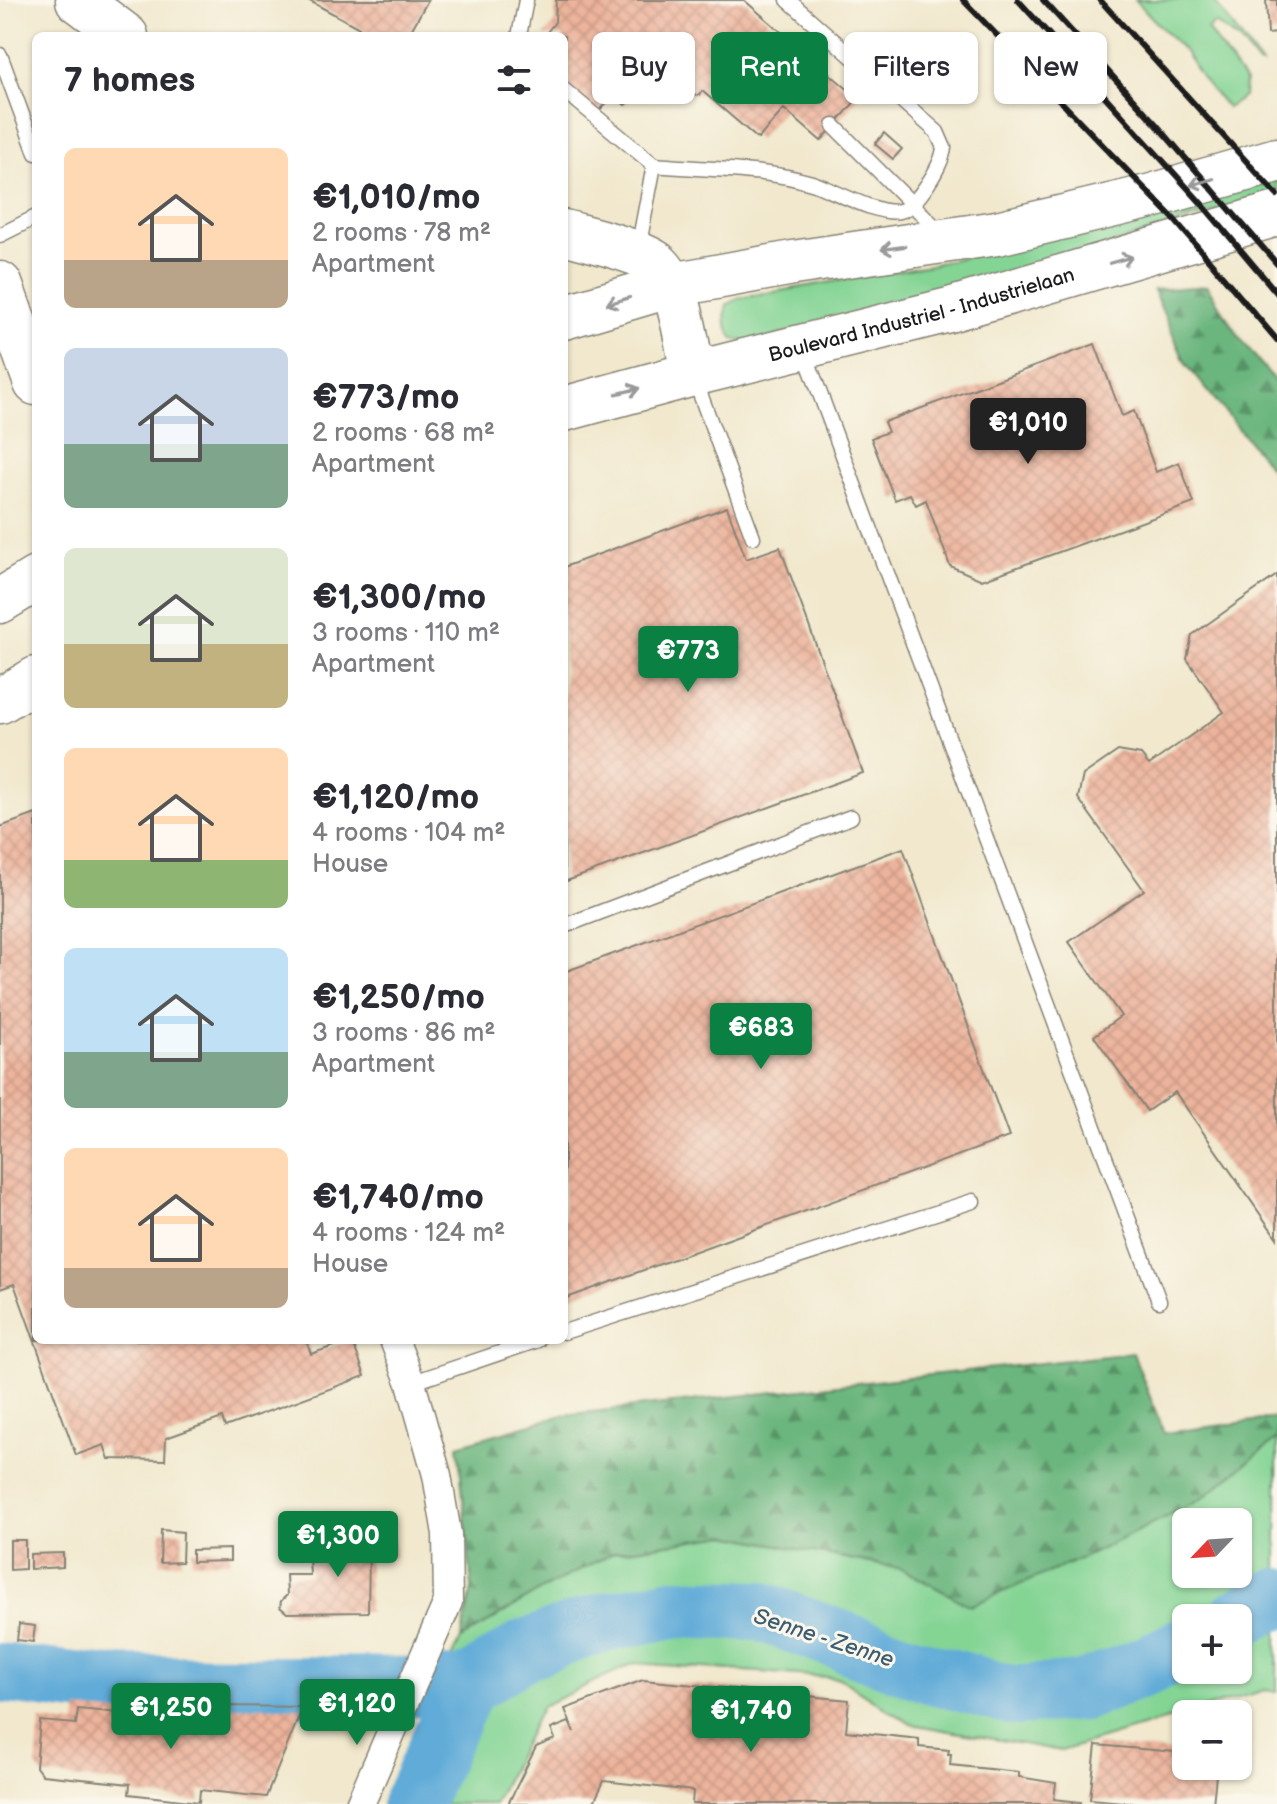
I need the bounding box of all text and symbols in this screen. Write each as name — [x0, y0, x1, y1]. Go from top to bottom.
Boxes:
chip: Buy — [592, 32, 695, 104]
chip: Rent — [711, 32, 828, 104]
chip: Filters — [844, 32, 978, 104]
chip: New — [994, 32, 1107, 104]
icon: filters — [492, 58, 536, 102]
text: 7 homes — [64, 60, 195, 101]
one-way arrow — [1190, 176, 1215, 190]
text: €1,010/mo — [312, 177, 480, 218]
icon: home — [128, 180, 224, 276]
text: 2 rooms · 78 m² — [312, 218, 491, 249]
one-way arrow — [881, 241, 907, 256]
text: Apartment — [312, 249, 435, 280]
one-way arrow — [1107, 252, 1133, 267]
street label: Boulevard Industriel - Industrielaan — [766, 263, 1077, 368]
one-way arrow — [605, 294, 631, 309]
text: €773/mo — [312, 377, 459, 418]
icon: home — [128, 380, 224, 476]
one-way arrow — [615, 382, 641, 397]
pin: €1,010 — [963, 398, 1093, 466]
text: €1,010 — [988, 408, 1068, 439]
text: 2 rooms · 68 m² — [312, 418, 495, 449]
text: Apartment — [312, 449, 435, 480]
text: €1,300/mo — [312, 577, 486, 618]
icon: home — [128, 580, 224, 676]
text: 3 rooms · 110 m² — [312, 618, 500, 649]
pin: €773 — [641, 626, 735, 694]
text: €773 — [656, 636, 720, 667]
text: Apartment — [312, 649, 435, 680]
text: €1,120/mo — [312, 777, 479, 818]
icon: home — [128, 780, 224, 876]
text: 4 rooms · 104 m² — [312, 818, 506, 849]
text: House — [312, 849, 388, 880]
text: €1,250/mo — [312, 977, 485, 1018]
icon: home — [128, 980, 224, 1076]
pin: €683 — [714, 1003, 808, 1071]
text: €683 — [728, 1013, 794, 1044]
text: 3 rooms · 86 m² — [312, 1018, 496, 1049]
text: Apartment — [312, 1049, 435, 1080]
text: €1,740/mo — [312, 1177, 484, 1218]
icon: home — [128, 1180, 224, 1276]
text: 4 rooms · 124 m² — [312, 1218, 505, 1249]
text: House — [312, 1249, 388, 1280]
north arrow — [1172, 1508, 1252, 1588]
map controls — [1172, 1508, 1252, 1780]
pin: €1,300 — [273, 1511, 403, 1579]
text: €1,300 — [296, 1521, 380, 1552]
water label: Senne - Zenne — [750, 1603, 897, 1674]
button: + — [1172, 1604, 1252, 1684]
pin: €1,120 — [292, 1679, 422, 1747]
pin: €1,250 — [106, 1683, 236, 1751]
pin: €1,740 — [686, 1686, 816, 1754]
text: €1,120 — [318, 1689, 396, 1720]
text: €1,250 — [129, 1693, 213, 1724]
text: €1,740 — [710, 1696, 792, 1727]
button: − — [1172, 1700, 1252, 1780]

